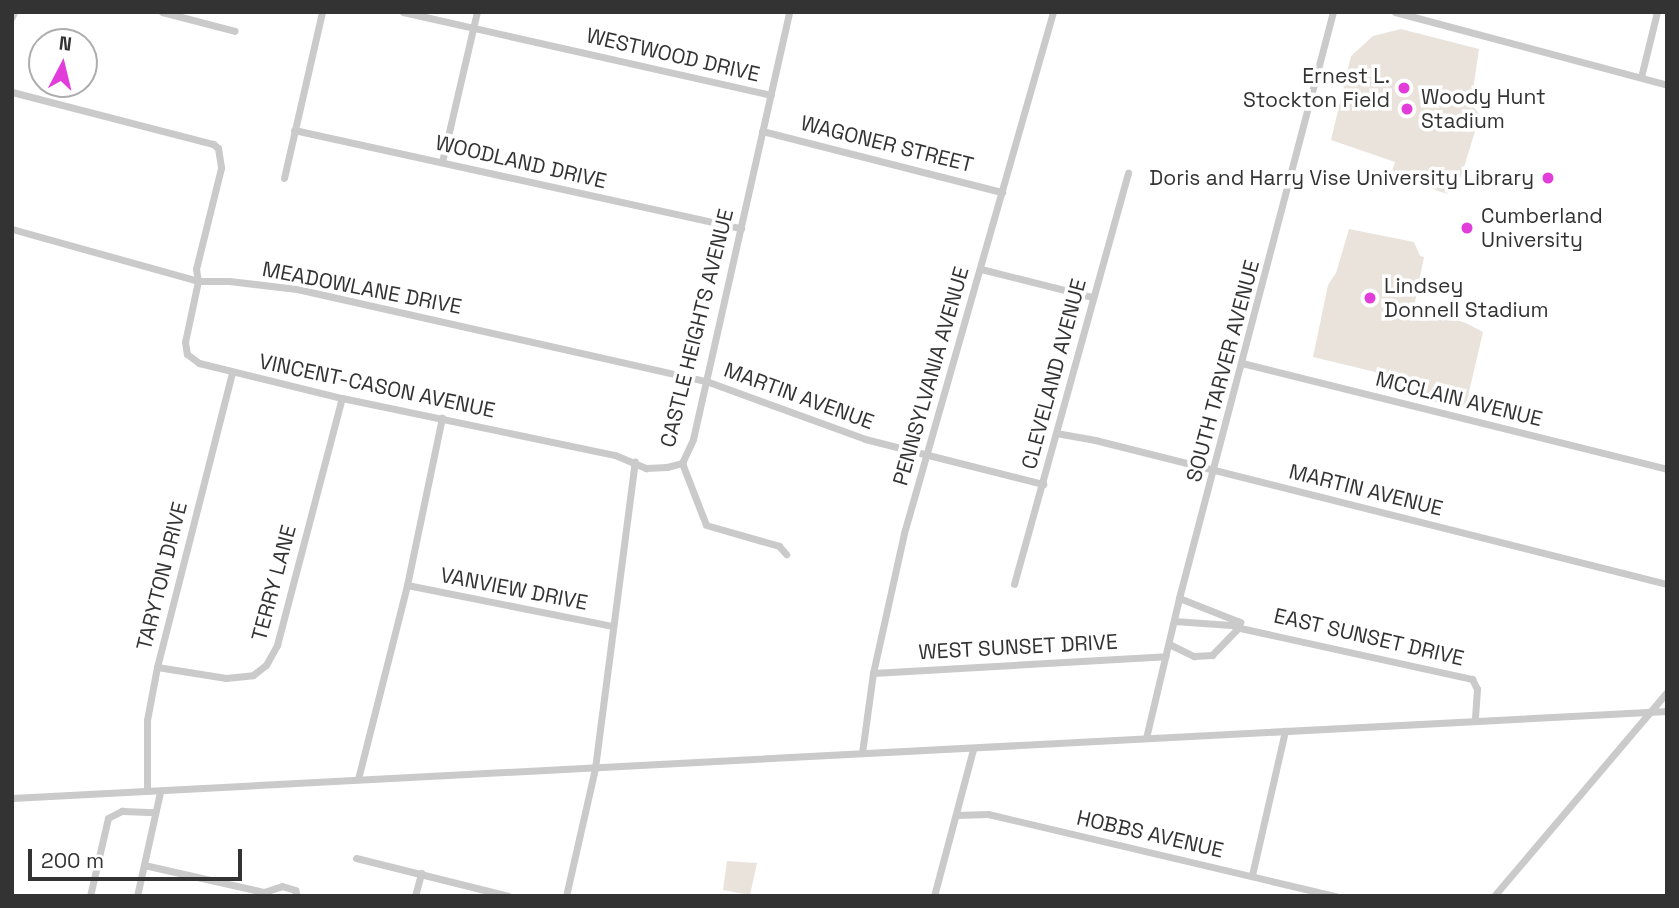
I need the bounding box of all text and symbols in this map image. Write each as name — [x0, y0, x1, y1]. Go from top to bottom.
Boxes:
street label: WESTWOOD DRIVE — [584, 23, 762, 87]
north arrow — [28, 28, 98, 98]
text: N — [58, 30, 73, 57]
place label: Ernest L. Stockton Field — [1243, 63, 1390, 113]
marker: Ernest L. Stockton Field — [1396, 80, 1412, 96]
place label: Woody Hunt Stadium — [1421, 84, 1546, 134]
marker: Woody Hunt Stadium — [1399, 101, 1415, 117]
street label: WAGONER STREET — [798, 110, 976, 178]
street label: WOODLAND DRIVE — [433, 130, 609, 194]
place label: Doris and Harry Vise University Library — [1149, 165, 1534, 191]
marker: Doris and Harry Vise University Library — [1540, 170, 1556, 186]
place label: Cumberland University — [1481, 203, 1603, 253]
street label: CASTLE HEIGHTS AVENUE — [655, 206, 739, 450]
marker: Cumberland University — [1459, 220, 1475, 236]
street label: MEADOWLANE DRIVE — [260, 256, 464, 320]
street label: SOUTH TARVER AVENUE — [1181, 257, 1265, 485]
street label: PENNSYLVANIA AVENUE — [888, 263, 974, 489]
place label: Lindsey Donnell Stadium — [1384, 273, 1549, 323]
street label: CLEVELAND AVENUE — [1016, 276, 1092, 472]
marker: Lindsey Donnell Stadium — [1362, 290, 1378, 306]
street label: VINCENT-CASON AVENUE — [257, 349, 497, 423]
street label: MARTIN AVENUE — [720, 357, 878, 435]
street label: MCCLAIN AVENUE — [1373, 366, 1545, 432]
street label: MARTIN AVENUE — [1286, 459, 1446, 521]
street label: TARYTON DRIVE — [131, 499, 193, 653]
street label: TERRY LANE — [246, 522, 302, 644]
street label: VANVIEW DRIVE — [438, 562, 590, 616]
street label: EAST SUNSET DRIVE — [1271, 603, 1467, 671]
street label: WEST SUNSET DRIVE — [917, 629, 1119, 665]
street label: HOBBS AVENUE — [1074, 805, 1226, 863]
scale bar — [32, 834, 245, 878]
text: 200 m — [41, 847, 104, 874]

